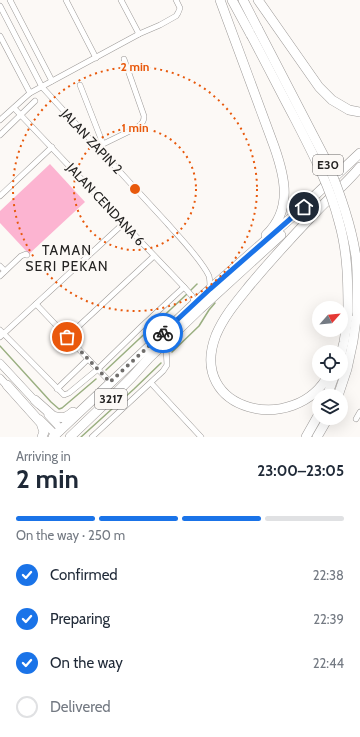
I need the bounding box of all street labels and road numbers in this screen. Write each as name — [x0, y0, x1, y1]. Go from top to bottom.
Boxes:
street label: JALAN ZAPIN 2 — [57, 105, 126, 177]
road number: E30 — [313, 155, 343, 175]
street label: JALAN CENDANA 6 — [63, 159, 148, 249]
road number: 3217 — [95, 389, 127, 409]

